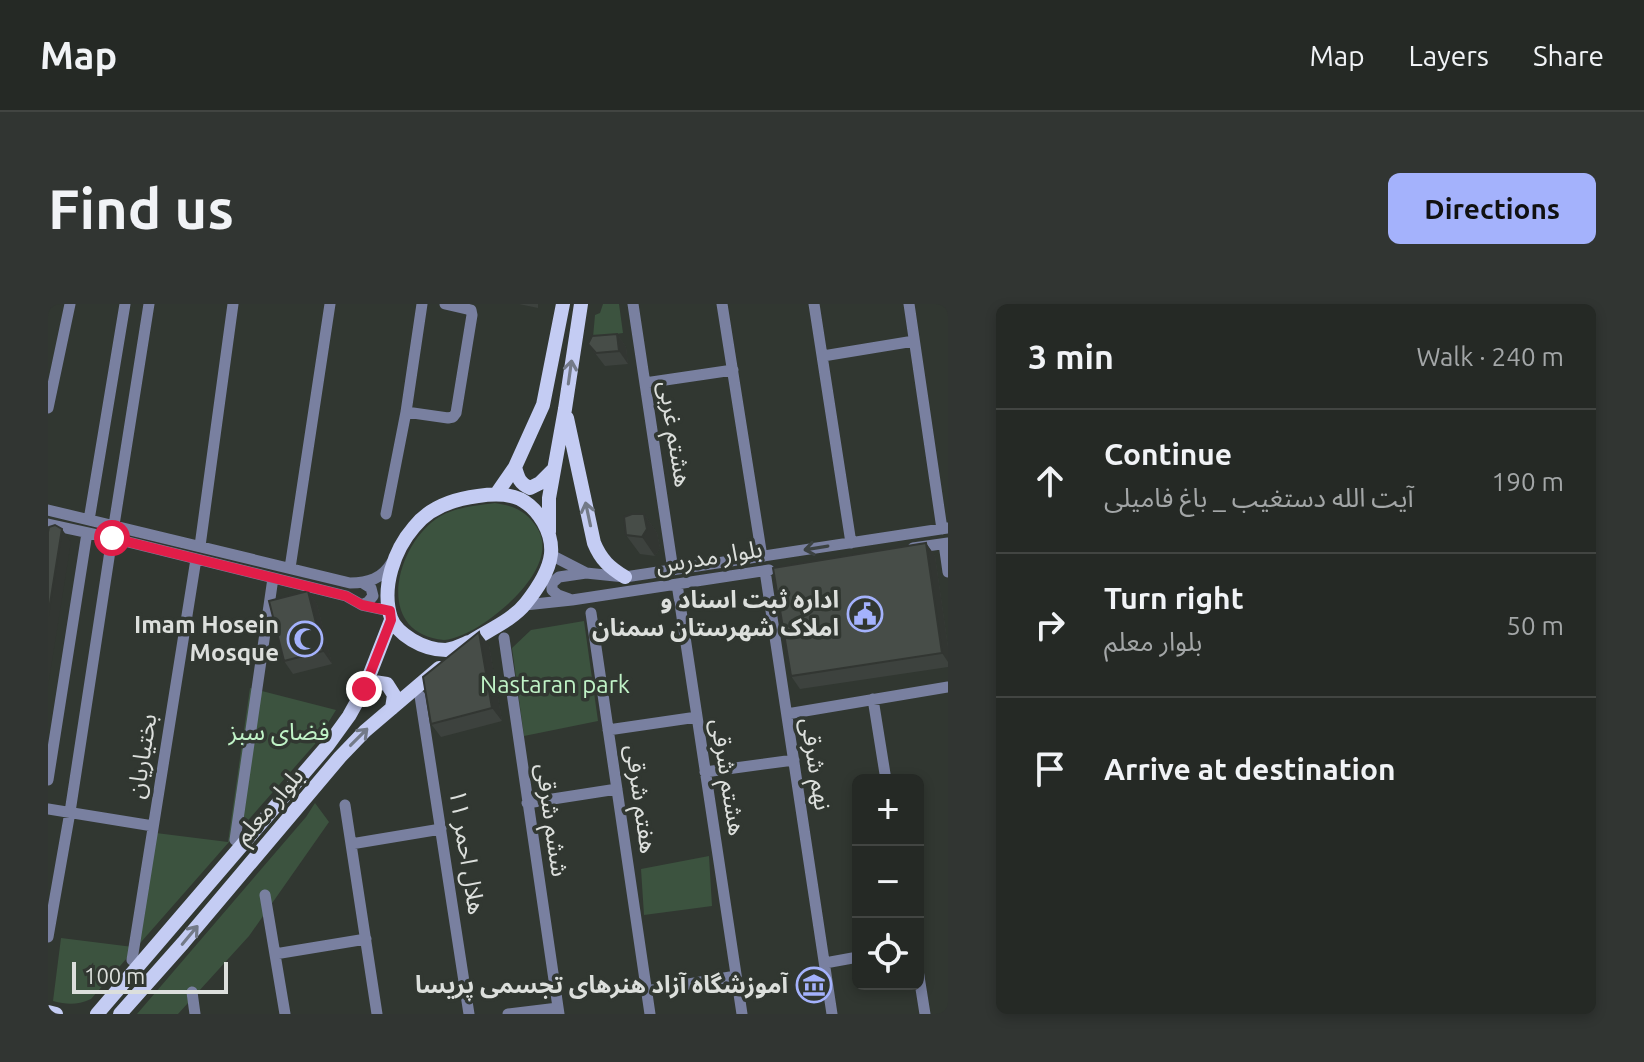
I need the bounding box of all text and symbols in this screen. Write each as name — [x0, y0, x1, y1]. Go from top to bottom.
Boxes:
text: Map — [40, 34, 117, 76]
text: Map — [1309, 40, 1365, 71]
text: Layers — [1409, 40, 1489, 71]
text: Share — [1533, 40, 1604, 71]
button: Directions — [1388, 173, 1596, 244]
text: Find us — [48, 177, 234, 240]
text: 3 min — [1028, 337, 1114, 375]
text: Walk · 240 m — [1416, 342, 1564, 371]
one-way arrow — [563, 360, 578, 385]
street label: هشتم غربی — [650, 379, 697, 490]
text: Continue — [1104, 437, 1232, 471]
icon: ahead — [1028, 459, 1072, 503]
text: 190 m — [1492, 467, 1564, 496]
text: آیت الله دستغیب _ باغ فامیلی — [1104, 483, 1414, 512]
one-way arrow — [579, 501, 594, 527]
route start — [94, 520, 130, 556]
street label: بلوار مدرس — [654, 535, 764, 579]
one-way arrow — [803, 541, 829, 556]
text: Turn right — [1104, 581, 1244, 615]
place label: اداره ثبت اسناد و املاک شهرستان سمنان — [592, 586, 839, 642]
public building icon: اداره ثبت اسناد و املاک شهرستان سمنان — [846, 595, 884, 633]
icon: right — [1028, 603, 1072, 647]
place label: Imam Hosein Mosque — [134, 611, 279, 666]
text: 50 m — [1506, 611, 1564, 640]
mosque icon: Imam Hosein Mosque — [286, 620, 324, 658]
text: بلوار معلم — [1104, 627, 1202, 656]
route end — [346, 671, 382, 707]
park label: Nastaran park — [480, 671, 630, 698]
street label: بختیاریان — [121, 712, 163, 800]
street label: هشتم شرقی — [702, 716, 751, 838]
street label: نهم شرقی — [792, 716, 837, 813]
park label: فضای سبز — [228, 718, 329, 746]
one-way arrow — [349, 728, 368, 747]
street label: هفتم شرقی — [617, 743, 662, 856]
icon: arrive — [1028, 747, 1072, 791]
text: Arrive at destination — [1104, 752, 1396, 786]
street label: ششم شرقی — [527, 762, 574, 879]
street label: بلوار معلم — [229, 763, 312, 851]
map controls — [852, 774, 924, 990]
button: + — [852, 774, 924, 846]
street label: هلال احمر ۱۱ — [443, 787, 491, 917]
button: − — [852, 846, 924, 918]
button: locate — [852, 918, 924, 990]
one-way arrow — [181, 925, 199, 945]
scale bar — [72, 958, 228, 994]
text: 100 m — [84, 963, 145, 988]
museum icon: آموزشگاه آزاد هنرهای تجسمی پریسا — [795, 966, 833, 1004]
place label: آموزشگاه آزاد هنرهای تجسمی پریسا — [415, 971, 789, 1001]

